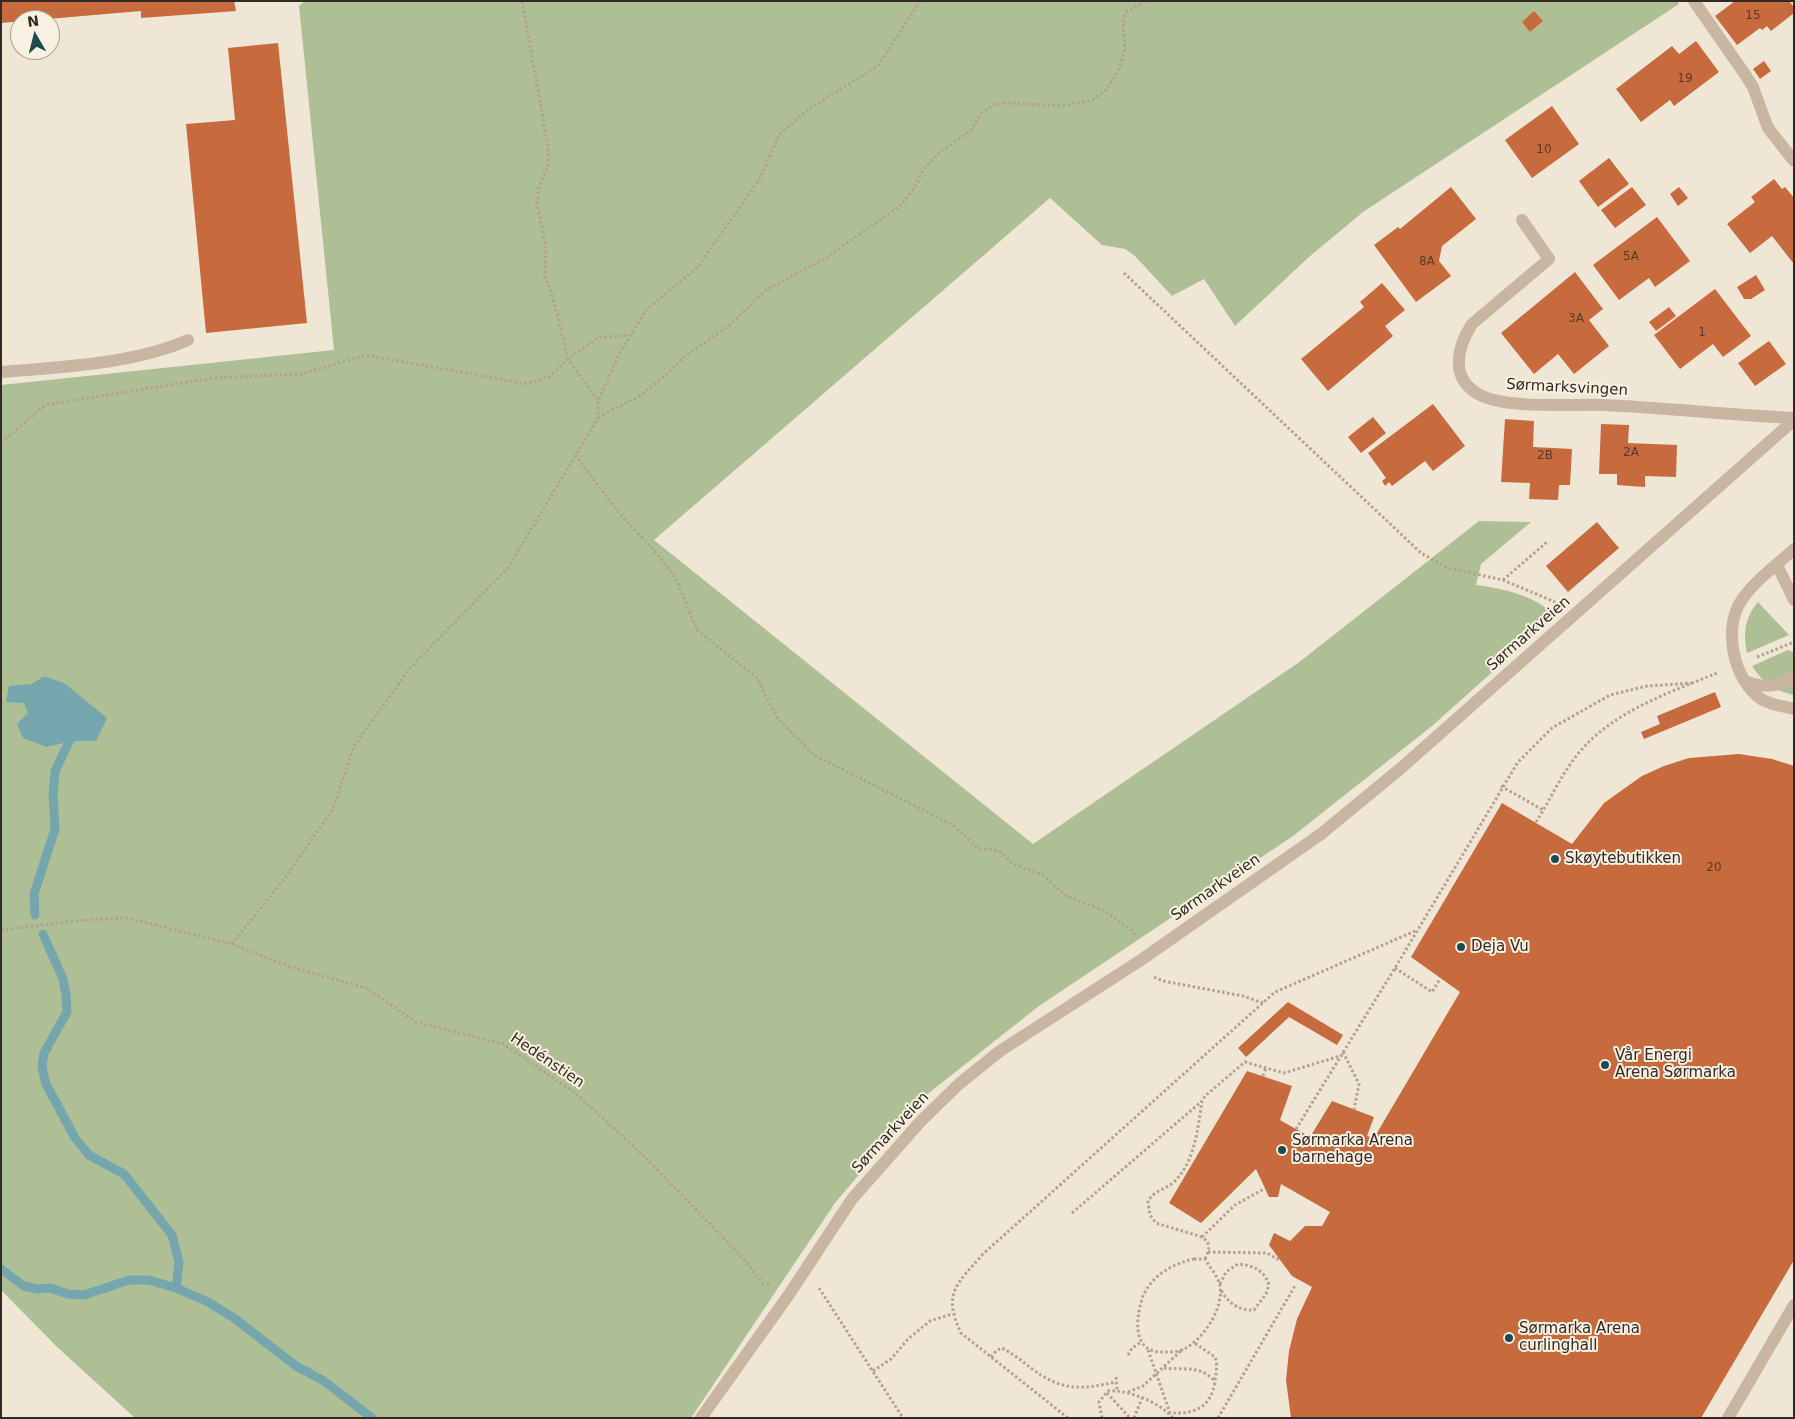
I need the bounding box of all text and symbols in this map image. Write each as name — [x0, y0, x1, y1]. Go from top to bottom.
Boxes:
house number: 15 — [1745, 9, 1761, 23]
north arrow — [10, 10, 60, 60]
text: N — [26, 12, 40, 30]
house number: 19 — [1677, 72, 1693, 86]
house number: 10 — [1536, 143, 1552, 157]
house number: 5A — [1623, 250, 1639, 264]
house number: 8A — [1419, 255, 1435, 269]
house number: 3A — [1568, 312, 1584, 326]
house number: 1 — [1698, 326, 1706, 340]
street label: Sørmarksvingen — [1506, 376, 1628, 400]
house number: 2A — [1623, 446, 1639, 460]
house number: 2B — [1537, 449, 1553, 463]
street label: Sørmarkveien — [1484, 593, 1574, 675]
place label: Skøytebutikken — [1565, 850, 1681, 868]
street label: Sørmarkveien — [1168, 851, 1264, 925]
marker: Skøytebutikken — [1549, 853, 1561, 865]
house number: 20 — [1706, 861, 1722, 875]
place label: Deja Vu — [1471, 938, 1529, 956]
marker: Deja Vu — [1455, 941, 1467, 953]
street label: Hedénstien — [507, 1030, 587, 1092]
place label: Vår Energi Arena Sørmarka — [1615, 1047, 1736, 1082]
marker: Vår Energi Arena Sørmarka — [1599, 1059, 1611, 1071]
street label: Sørmarkveien — [849, 1089, 933, 1177]
place label: Sørmarka Arena barnehage — [1292, 1132, 1413, 1167]
marker: Sørmarka Arena barnehage — [1276, 1144, 1288, 1156]
place label: Sørmarka Arena curlinghall — [1519, 1320, 1640, 1355]
marker: Sørmarka Arena curlinghall — [1503, 1332, 1515, 1344]

